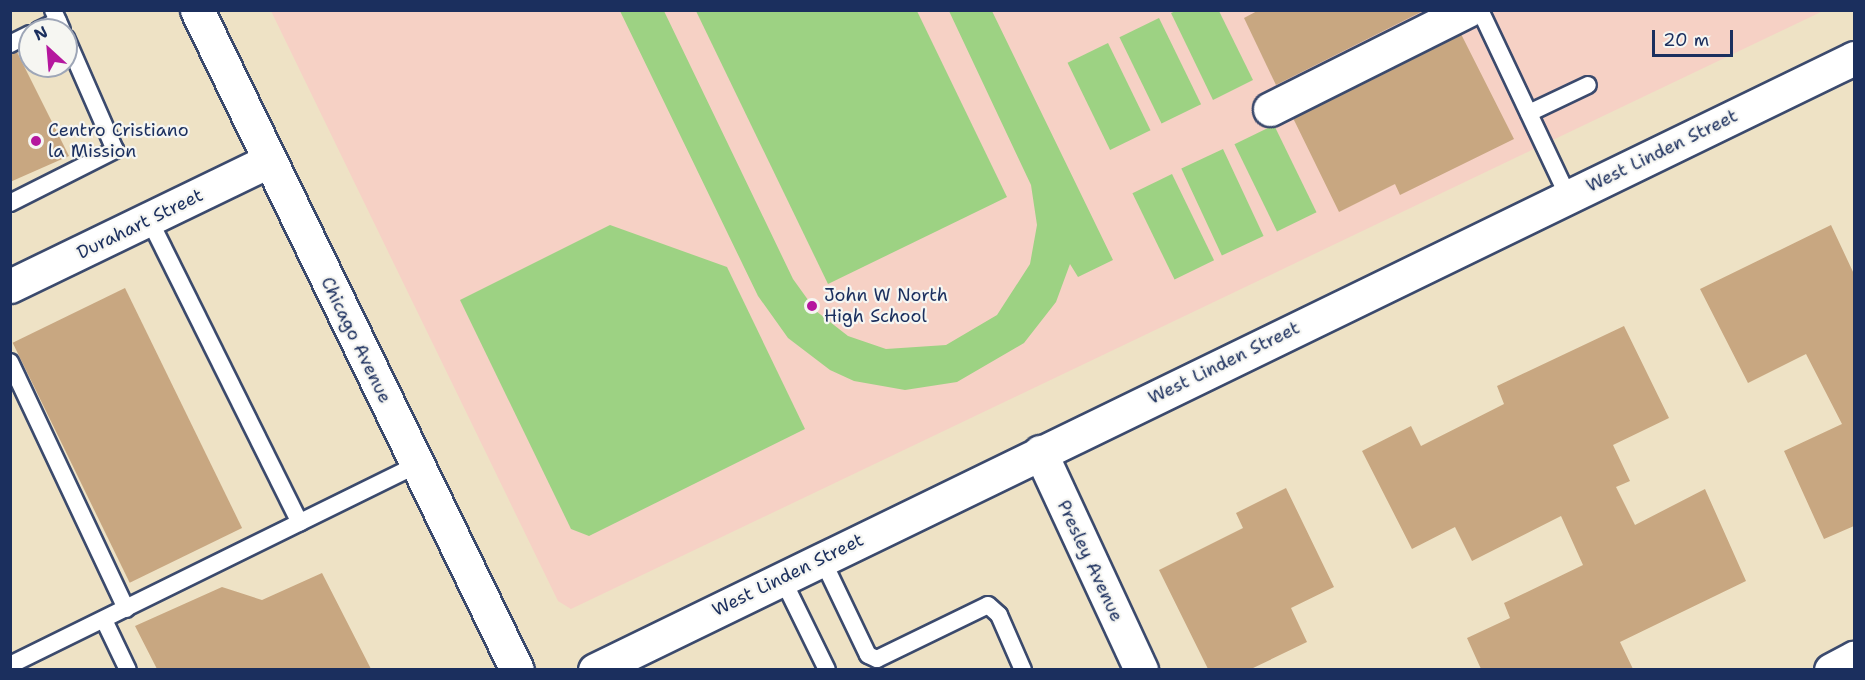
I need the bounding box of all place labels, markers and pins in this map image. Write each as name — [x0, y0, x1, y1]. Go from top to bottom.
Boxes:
place label: Centro Cristiano la Mission — [48, 120, 189, 162]
marker: Centro Cristiano la Mission — [29, 134, 43, 148]
place label: John W North High School — [824, 285, 948, 328]
marker: John W North High School — [805, 299, 819, 313]

